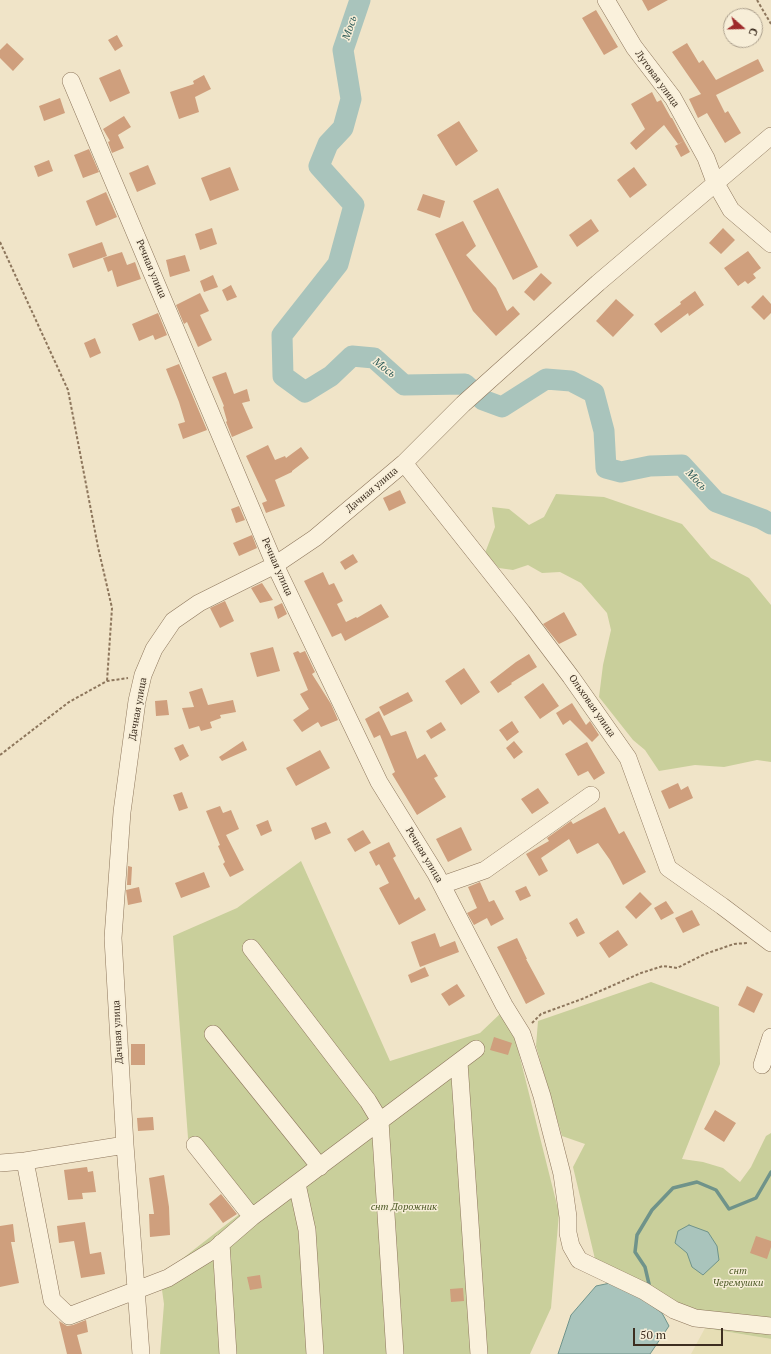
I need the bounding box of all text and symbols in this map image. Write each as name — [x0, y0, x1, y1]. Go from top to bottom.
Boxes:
north arrow — [723, 8, 763, 48]
water label: Мось — [340, 14, 360, 42]
text: С — [746, 26, 761, 38]
street label: Луговая улица — [632, 48, 682, 110]
street label: Речная улица — [133, 238, 169, 300]
water label: Мось — [370, 355, 398, 381]
street label: Дачная улица — [344, 465, 400, 515]
water label: Мось — [683, 466, 709, 494]
street label: Речная улица — [259, 536, 295, 598]
street label: Ольховая улица — [566, 672, 618, 740]
street label: Дачная улица — [127, 676, 149, 742]
street label: Речная улица — [403, 825, 445, 885]
street label: Дачная улица — [110, 1000, 126, 1064]
park label: снт Дорожник — [371, 1201, 437, 1213]
park label: снт Черемушки — [713, 1265, 763, 1288]
scale bar — [635, 1320, 725, 1346]
text: 50 m — [640, 1327, 666, 1342]

